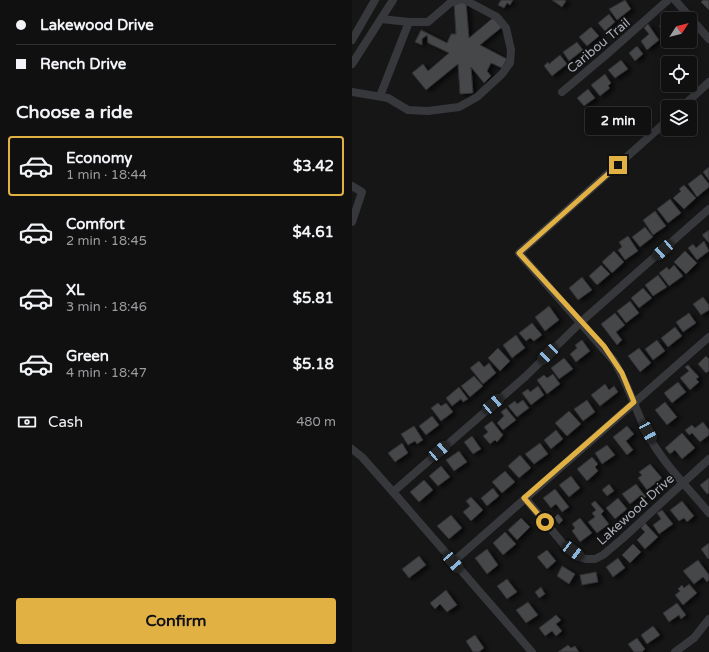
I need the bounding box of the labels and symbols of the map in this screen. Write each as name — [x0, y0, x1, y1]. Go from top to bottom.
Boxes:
north arrow — [661, 12, 697, 48]
street label: Caribou Trail — [564, 15, 634, 77]
callout: 2 min — [585, 107, 651, 135]
route end — [609, 156, 627, 174]
car — [650, 238, 676, 262]
car — [535, 341, 561, 367]
car — [480, 392, 506, 416]
car — [637, 419, 659, 445]
car — [426, 439, 452, 463]
street label: Lakewood Drive — [594, 471, 678, 549]
route start — [536, 513, 554, 531]
car — [560, 539, 586, 563]
car — [441, 549, 465, 575]

